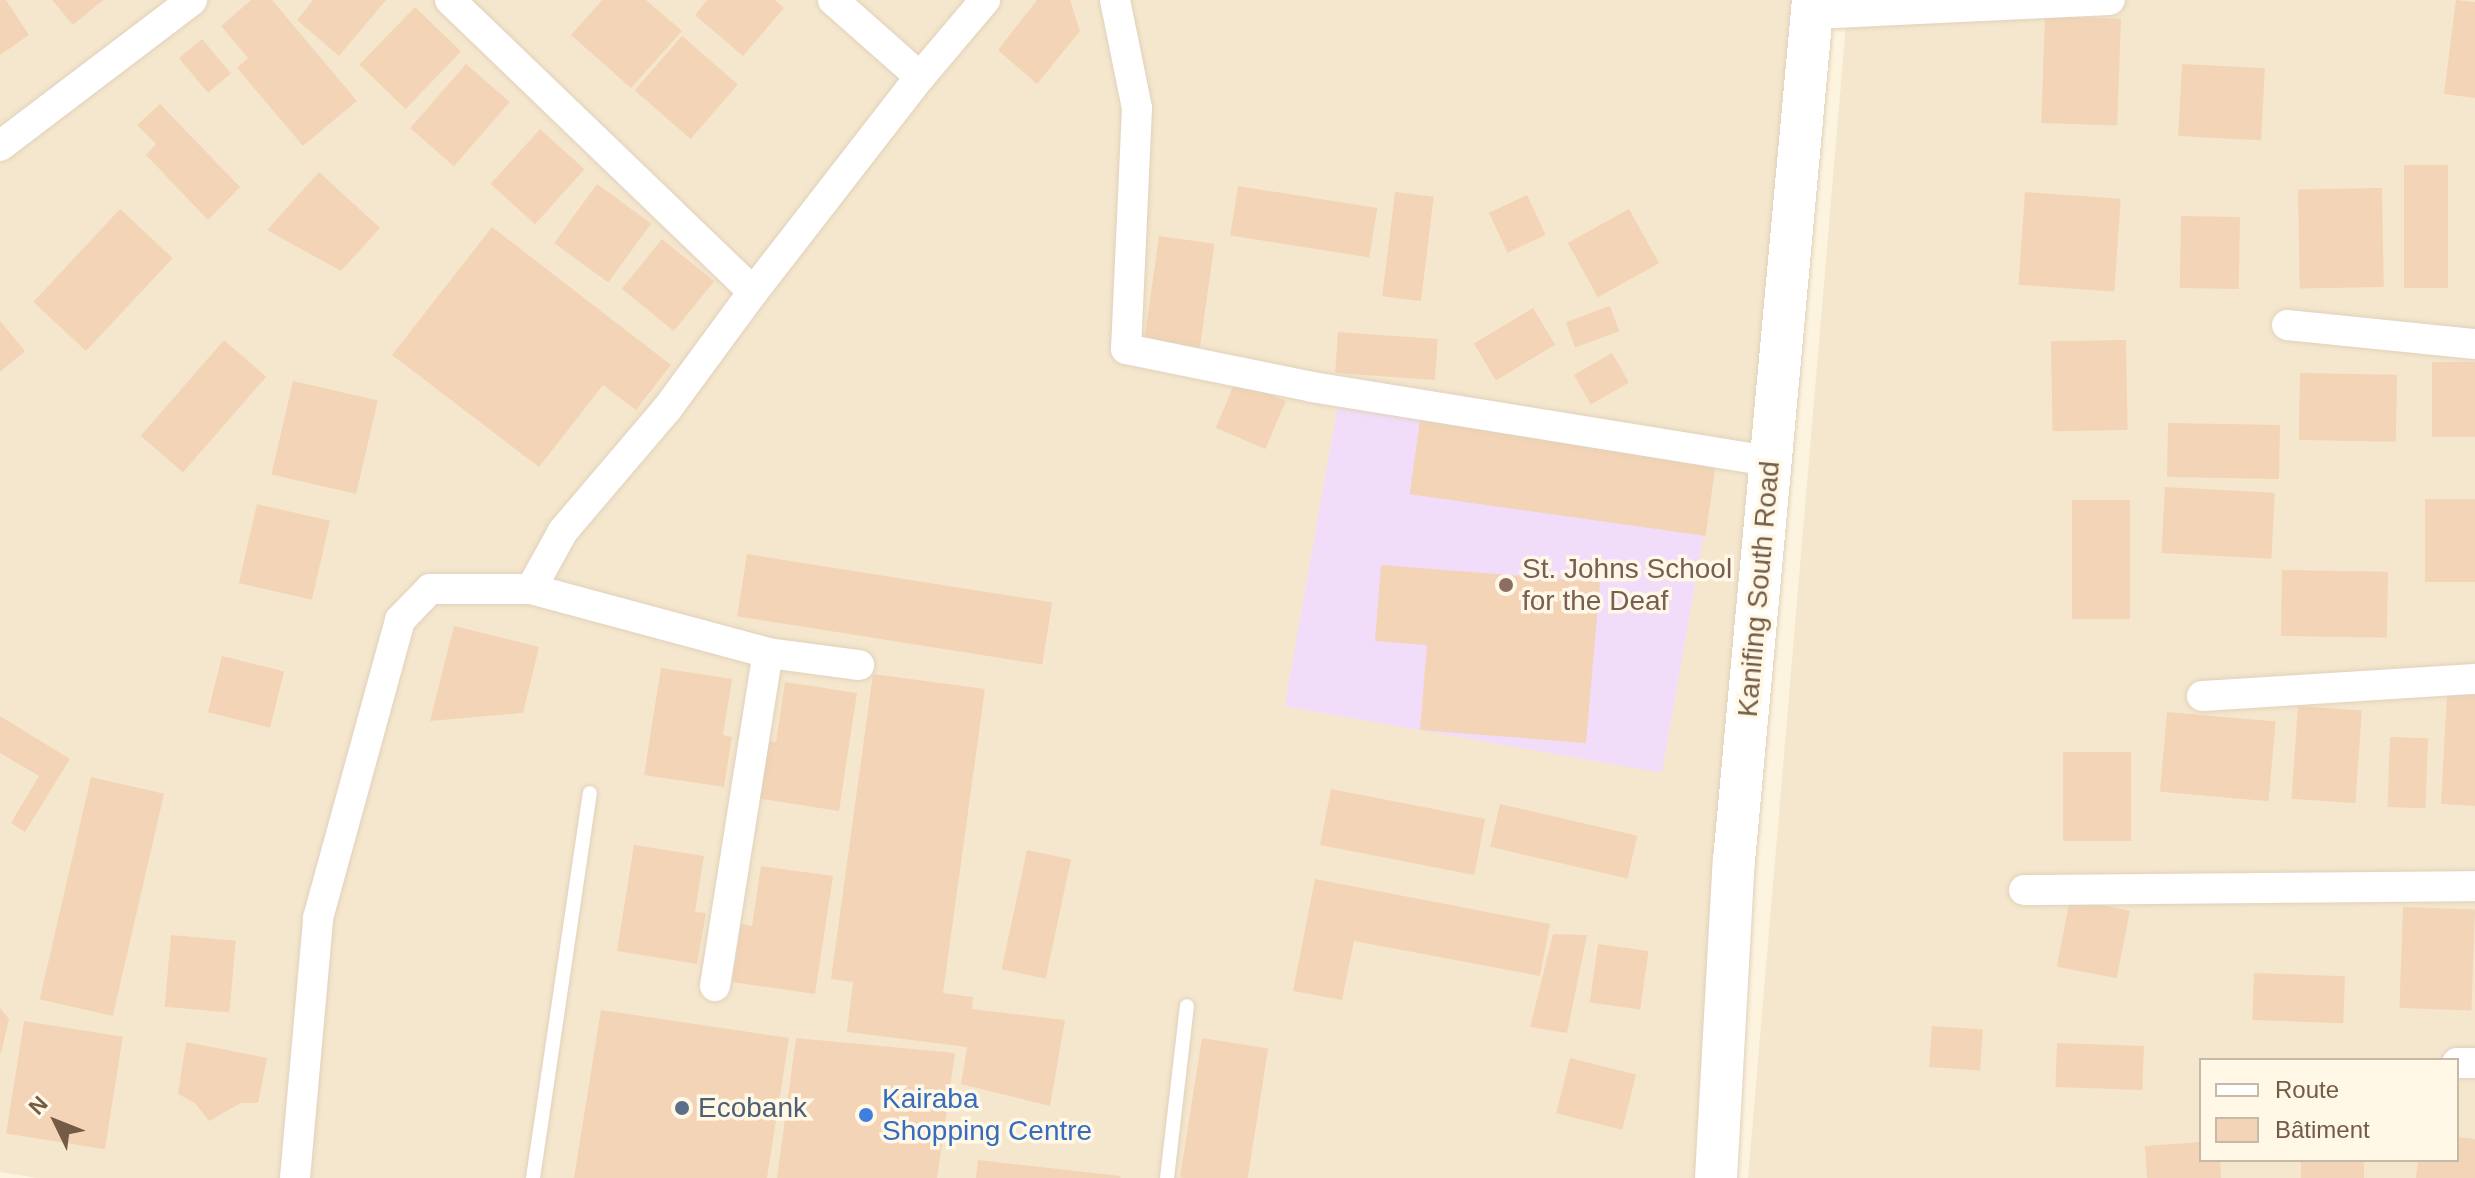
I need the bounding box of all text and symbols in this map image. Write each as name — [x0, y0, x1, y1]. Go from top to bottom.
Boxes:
street label: Kanifing South Road — [1731, 460, 1787, 718]
place label: St. Johns School for the Deaf — [1522, 552, 1732, 618]
marker: St. Johns School for the Deaf — [1497, 576, 1515, 594]
legend — [2199, 1058, 2459, 1162]
text: Route — [2275, 1076, 2339, 1103]
north arrow — [16, 1082, 96, 1162]
place label: Kairaba Shopping Centre — [882, 1082, 1092, 1148]
text: N — [24, 1091, 53, 1120]
place label: Ecobank — [698, 1091, 807, 1125]
marker: Ecobank — [673, 1099, 691, 1117]
marker: Kairaba Shopping Centre — [857, 1106, 875, 1124]
text: Bâtiment — [2275, 1116, 2370, 1143]

